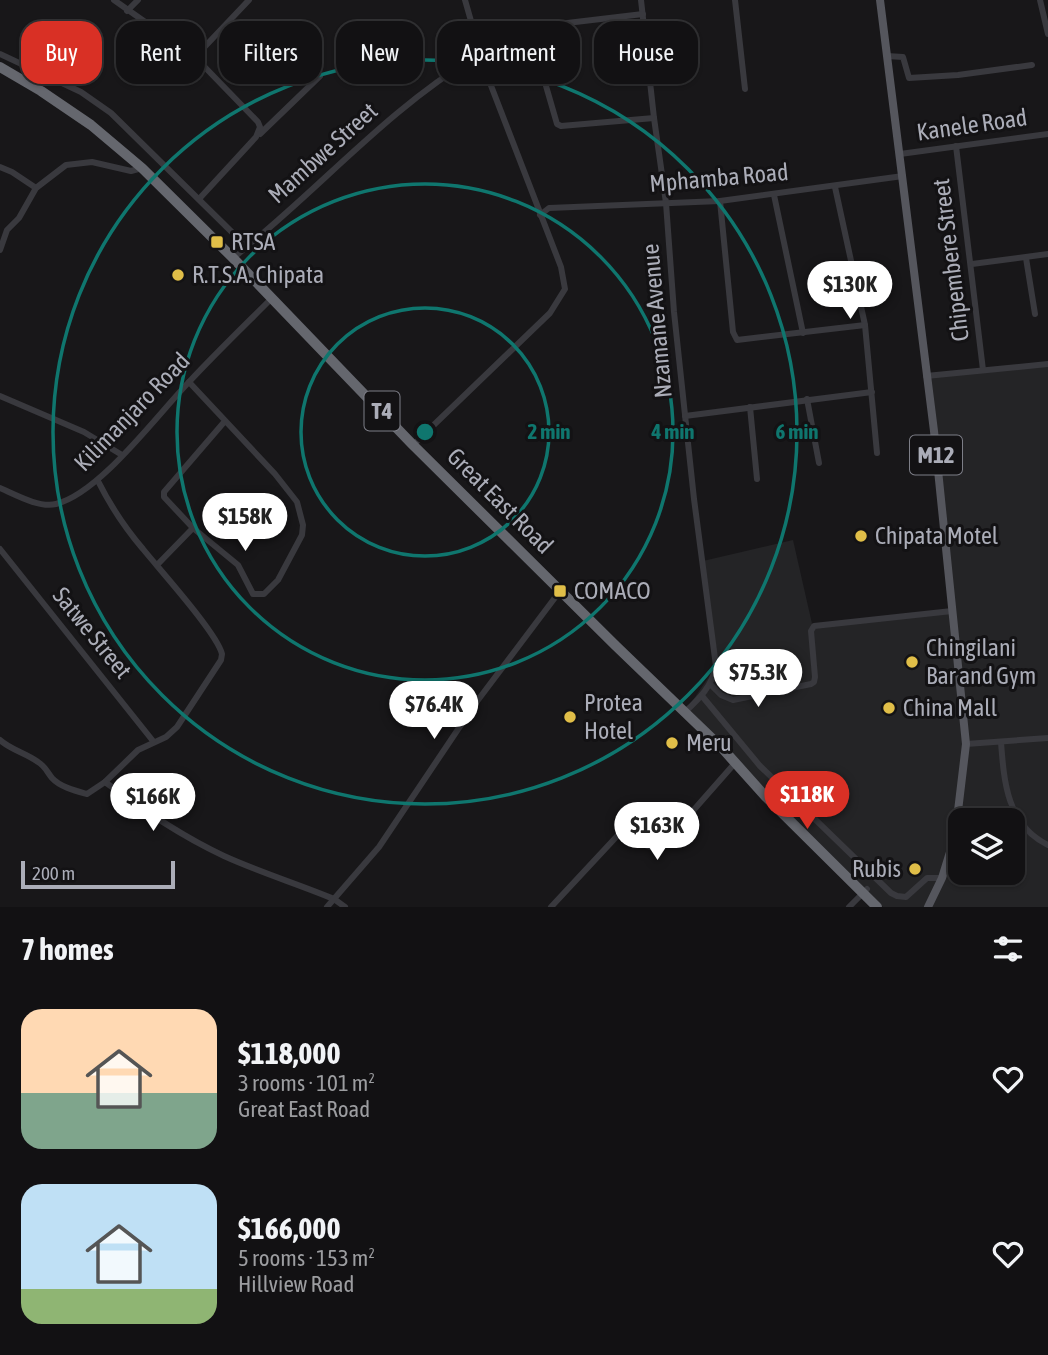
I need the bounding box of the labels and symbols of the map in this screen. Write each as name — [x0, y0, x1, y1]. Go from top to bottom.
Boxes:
street label: Mambwe Street — [263, 97, 383, 208]
street label: Kanele Road — [915, 103, 1029, 146]
street label: Mphamba Road — [648, 158, 789, 197]
street label: Chipembere Street — [927, 177, 974, 343]
place label: RTSA — [231, 228, 276, 255]
marker: RTSA — [209, 234, 225, 250]
street label: Nzamane Avenue — [636, 243, 677, 399]
place label: R.T.S.A. Chipata — [192, 261, 324, 288]
pin: $130K — [801, 262, 899, 321]
marker: R.T.S.A. Chipata — [170, 267, 186, 283]
street label: Kilimanjaro Road — [69, 347, 195, 476]
road number: T4 — [364, 392, 400, 430]
text: 2 min — [528, 419, 570, 443]
text: 4 min — [651, 419, 694, 443]
text: 6 min — [776, 419, 818, 443]
centre of rings — [413, 420, 437, 444]
road number: M12 — [910, 436, 962, 475]
street label: Great East Road — [442, 442, 559, 559]
pin: $158K — [196, 494, 294, 553]
place label: Chipata Motel — [875, 522, 999, 549]
marker: Chipata Motel — [853, 528, 869, 544]
place label: COMACO — [574, 577, 651, 604]
street label: Satwe Street — [48, 582, 137, 684]
marker: COMACO — [552, 583, 568, 599]
place label: Chingilani Bar and Gym — [926, 634, 1036, 689]
pin: $75.3K — [701, 650, 815, 709]
marker: Chingilani Bar and Gym — [904, 654, 920, 670]
pin: $76.4K — [377, 682, 491, 741]
place label: Protea Hotel — [584, 689, 643, 744]
place label: China Mall — [903, 694, 998, 721]
marker: China Mall — [881, 700, 897, 716]
marker: Protea Hotel — [562, 709, 578, 725]
place label: Meru — [686, 729, 732, 756]
marker: Meru — [664, 735, 680, 751]
pin: $118K — [758, 772, 856, 831]
pin: $166K — [104, 774, 202, 833]
pin: $163K — [608, 802, 706, 862]
place label: Rubis — [852, 855, 901, 882]
scale bar — [21, 858, 175, 890]
marker: Rubis — [907, 861, 923, 877]

